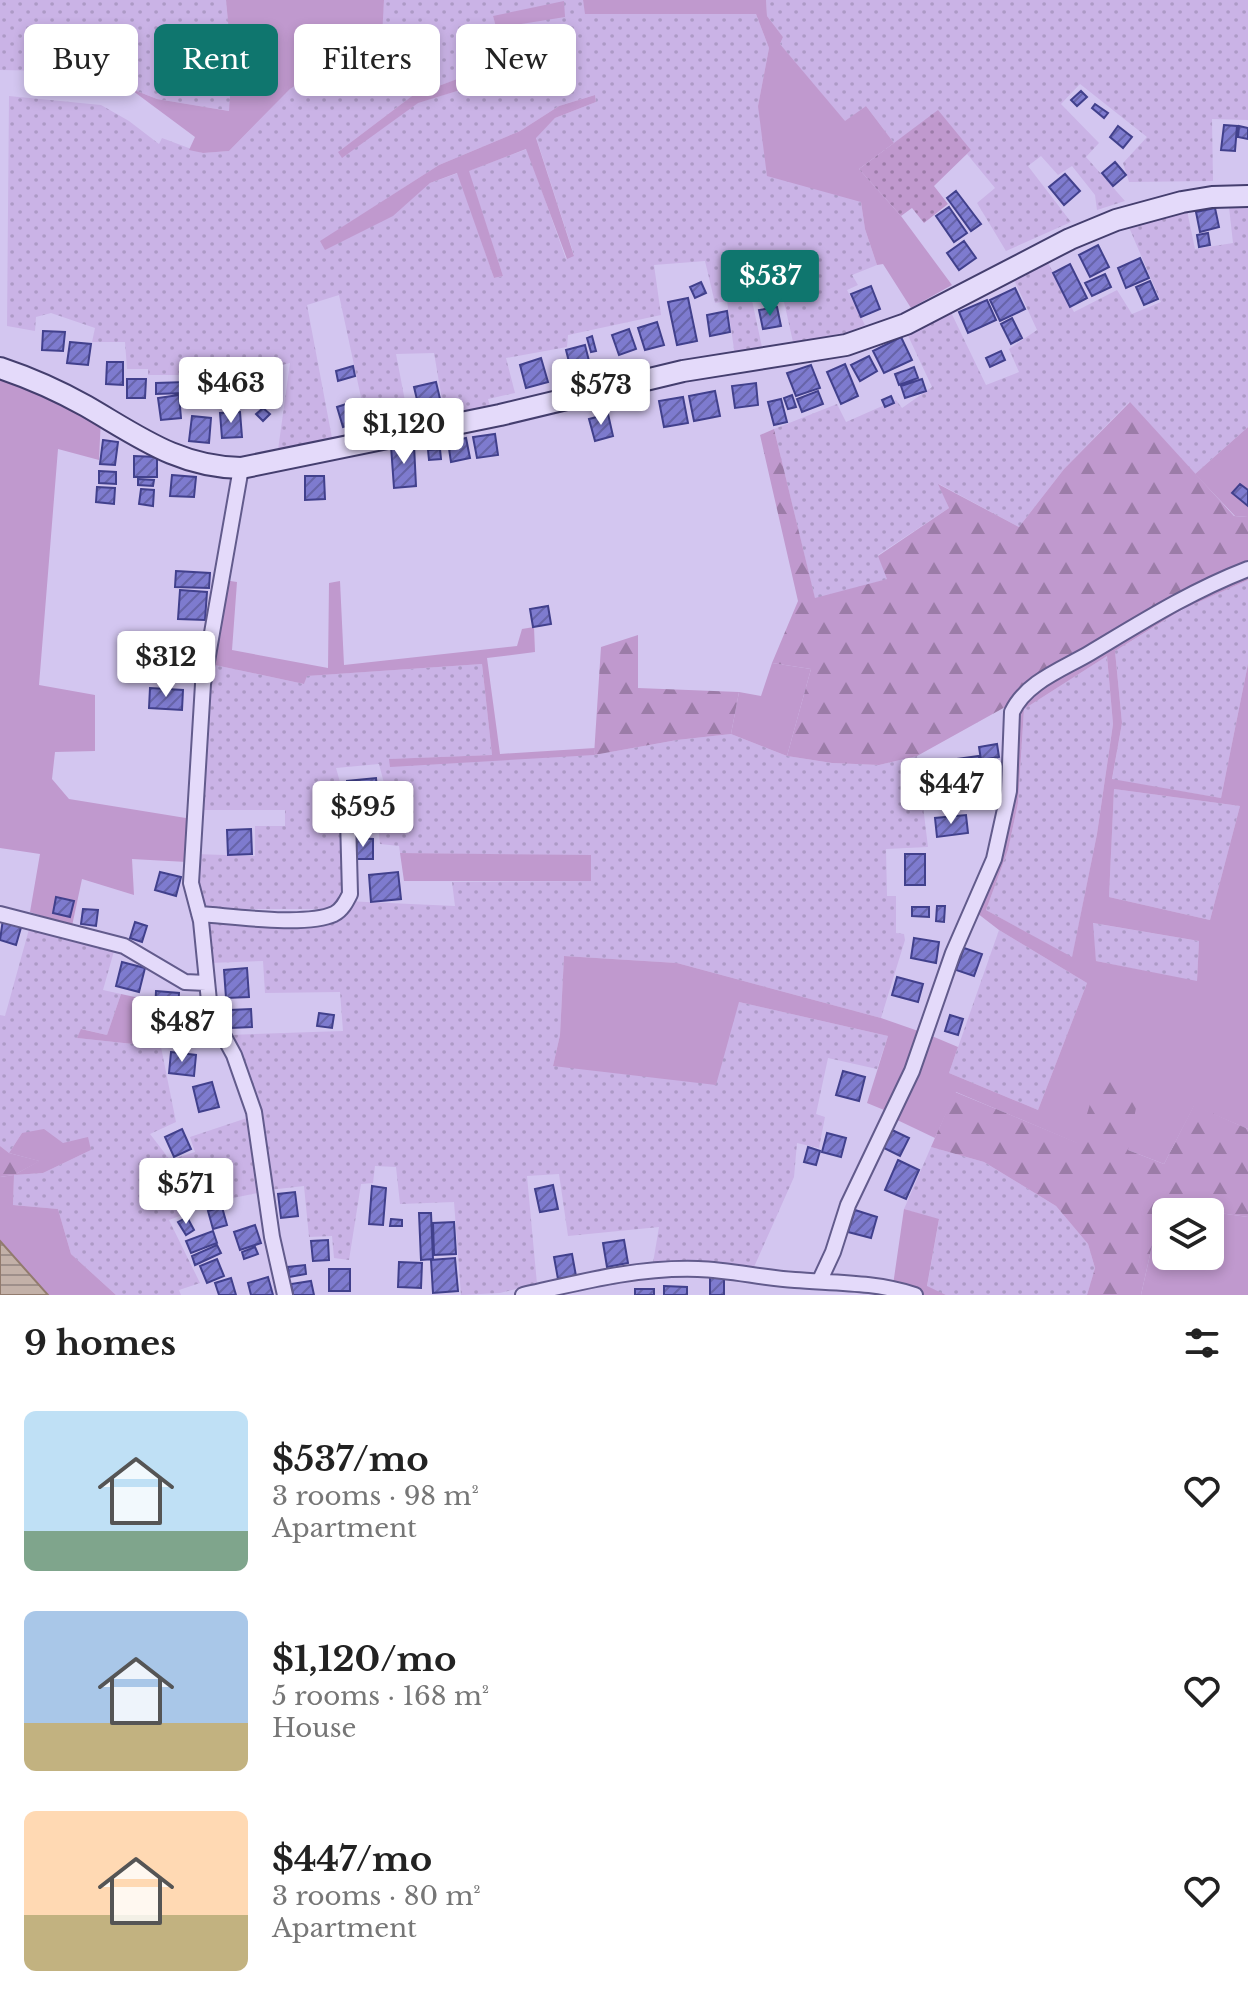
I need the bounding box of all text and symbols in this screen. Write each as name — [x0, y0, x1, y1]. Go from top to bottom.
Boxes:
chip: Buy — [24, 24, 138, 96]
chip: Rent — [154, 24, 278, 96]
chip: Filters — [294, 24, 440, 96]
chip: New — [456, 24, 576, 96]
pin: $537 — [723, 250, 817, 318]
text: $537 — [739, 260, 801, 292]
pin: $463 — [184, 357, 278, 425]
pin: $573 — [554, 359, 648, 427]
text: $463 — [197, 367, 265, 399]
text: $573 — [570, 369, 632, 401]
pin: $1,120 — [339, 398, 469, 466]
text: $1,120 — [363, 408, 445, 440]
pin: $312 — [119, 631, 213, 699]
text: $312 — [135, 641, 197, 673]
pin: $447 — [904, 758, 998, 826]
text: $447 — [919, 768, 983, 800]
pin: $595 — [316, 781, 410, 849]
text: $595 — [330, 791, 396, 823]
pin: $487 — [135, 996, 229, 1064]
text: $487 — [150, 1006, 214, 1038]
pin: $571 — [139, 1158, 233, 1226]
text: $571 — [157, 1168, 215, 1200]
map controls — [1152, 1198, 1224, 1270]
button: layers — [1152, 1198, 1224, 1270]
icon: filters — [1180, 1321, 1224, 1365]
text: 9 homes — [24, 1322, 176, 1364]
text: $537/mo — [272, 1438, 429, 1480]
icon: home — [88, 1443, 184, 1539]
icon: heart — [1180, 1469, 1224, 1513]
text: 3 rooms · 98 m² — [272, 1480, 479, 1512]
text: Apartment — [272, 1512, 417, 1544]
text: $1,120/mo — [272, 1638, 457, 1680]
icon: home — [88, 1643, 184, 1739]
icon: heart — [1180, 1669, 1224, 1713]
text: 5 rooms · 168 m² — [272, 1680, 489, 1712]
text: House — [272, 1712, 356, 1744]
text: $447/mo — [272, 1838, 432, 1880]
icon: home — [88, 1843, 184, 1939]
icon: heart — [1180, 1869, 1224, 1913]
text: 3 rooms · 80 m² — [272, 1880, 481, 1912]
text: Apartment — [272, 1912, 417, 1944]

